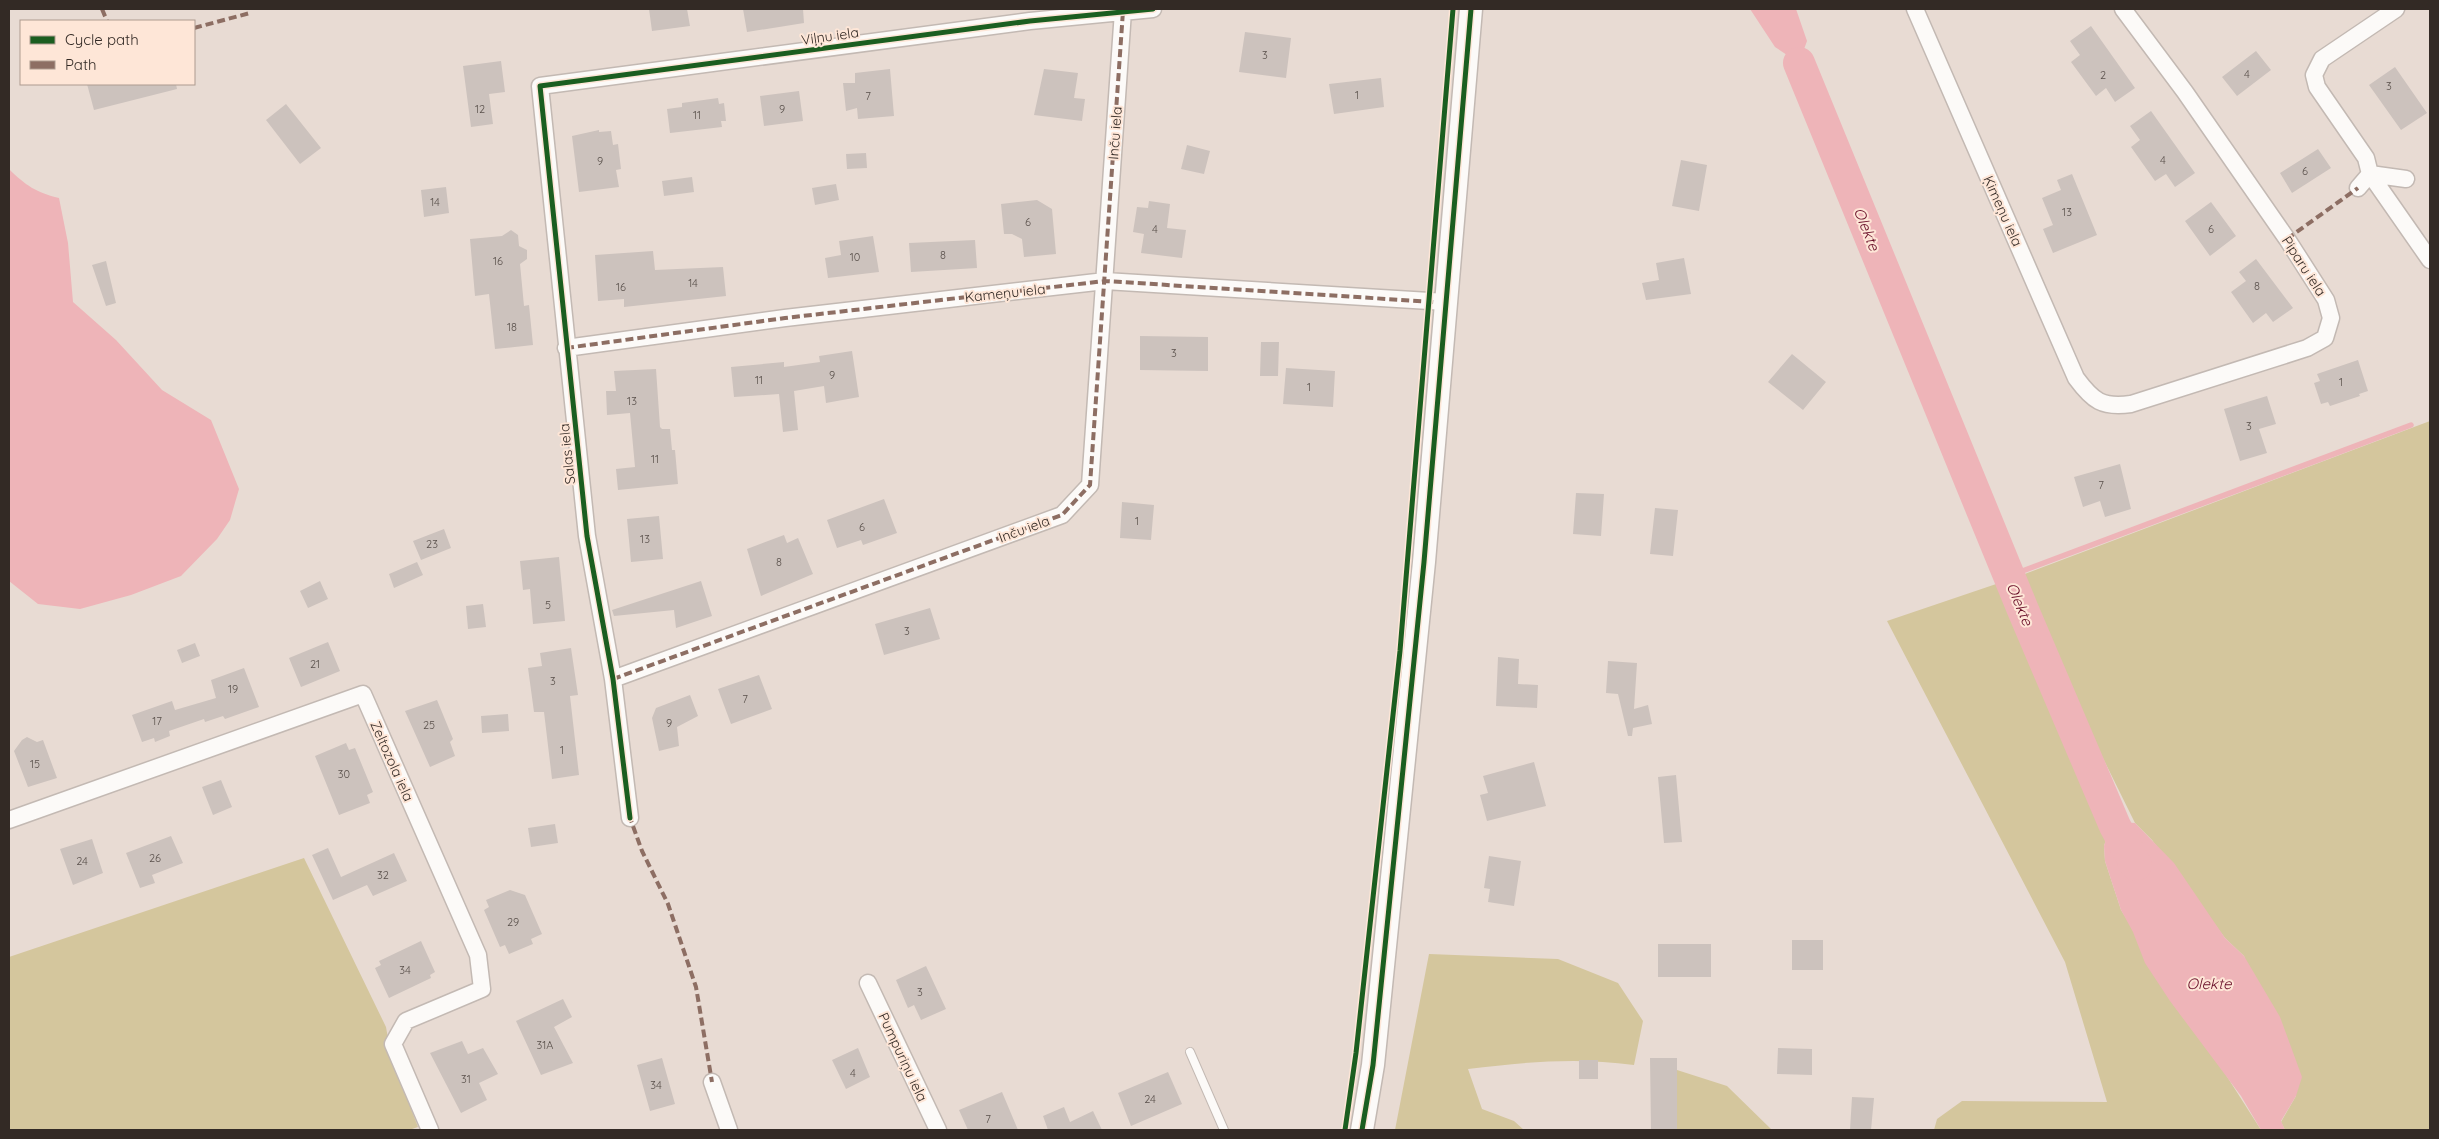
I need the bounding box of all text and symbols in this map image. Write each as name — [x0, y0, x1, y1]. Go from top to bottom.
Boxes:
legend — [20, 20, 195, 85]
street label: Viļņu iela — [800, 23, 860, 49]
text: Cycle path — [65, 30, 139, 49]
house number: 3 — [1262, 48, 1268, 62]
text: Path — [65, 55, 97, 74]
house number: 4 — [2244, 67, 2250, 81]
house number: 2 — [2100, 68, 2106, 82]
house number: 3 — [2386, 79, 2392, 93]
house number: 1 — [1355, 88, 1359, 102]
house number: 7 — [865, 89, 871, 103]
house number: 12 — [475, 102, 485, 116]
house number: 9 — [779, 102, 785, 116]
street label: Inču iela — [1104, 106, 1126, 160]
house number: 11 — [693, 108, 701, 122]
house number: 4 — [2160, 153, 2166, 167]
house number: 9 — [597, 154, 603, 168]
house number: 6 — [2302, 164, 2308, 178]
street label: Ķimeņu iela — [1979, 173, 2027, 249]
house number: 14 — [430, 195, 440, 209]
water label: Olekte — [1850, 205, 1884, 254]
house number: 13 — [2062, 205, 2072, 219]
house number: 6 — [1025, 215, 1031, 229]
house number: 4 — [1152, 222, 1158, 236]
house number: 6 — [2208, 222, 2214, 236]
street label: Piparu iela — [2278, 233, 2330, 299]
house number: 8 — [940, 248, 946, 262]
house number: 10 — [850, 250, 860, 264]
house number: 16 — [493, 254, 503, 268]
house number: 14 — [688, 276, 698, 290]
house number: 8 — [2254, 279, 2260, 293]
house number: 16 — [616, 280, 626, 294]
street label: Kameņu iela — [964, 280, 1046, 306]
house number: 18 — [507, 320, 517, 334]
house number: 3 — [1171, 346, 1177, 360]
house number: 9 — [829, 368, 835, 382]
house number: 11 — [755, 373, 763, 387]
house number: 1 — [2339, 375, 2343, 389]
house number: 1 — [1307, 380, 1311, 394]
house number: 13 — [627, 394, 637, 408]
house number: 3 — [2246, 419, 2252, 433]
street label: Salas iela — [555, 423, 579, 485]
house number: 11 — [651, 452, 659, 466]
house number: 7 — [2098, 478, 2104, 492]
street label: Inču iela — [996, 511, 1052, 547]
house number: 1 — [1135, 514, 1139, 528]
house number: 6 — [859, 520, 865, 534]
house number: 13 — [640, 532, 650, 546]
house number: 23 — [426, 537, 438, 551]
house number: 8 — [776, 555, 782, 569]
water label: Olekte — [2003, 580, 2038, 629]
house number: 5 — [545, 598, 551, 612]
house number: 3 — [904, 624, 910, 638]
house number: 21 — [310, 657, 320, 671]
house number: 3 — [550, 674, 556, 688]
house number: 19 — [228, 682, 238, 696]
house number: 7 — [742, 692, 748, 706]
house number: 17 — [152, 714, 162, 728]
house number: 9 — [666, 716, 672, 730]
street label: Zeltozola iela — [366, 718, 418, 804]
house number: 25 — [423, 718, 435, 732]
house number: 1 — [560, 743, 564, 757]
house number: 15 — [30, 757, 40, 771]
house number: 30 — [338, 767, 350, 781]
house number: 26 — [149, 851, 161, 865]
house number: 24 — [76, 854, 88, 868]
house number: 32 — [377, 868, 389, 882]
house number: 29 — [507, 915, 519, 929]
house number: 34 — [399, 963, 411, 977]
water label: Olekte — [2187, 974, 2232, 993]
house number: 3 — [917, 985, 923, 999]
street label: Pumpuriņu iela — [874, 1010, 932, 1104]
house number: 31A — [537, 1038, 553, 1052]
house number: 4 — [850, 1066, 856, 1080]
house number: 31 — [461, 1072, 471, 1086]
house number: 34 — [650, 1078, 662, 1092]
house number: 24 — [1144, 1092, 1156, 1106]
house number: 7 — [985, 1112, 991, 1126]

